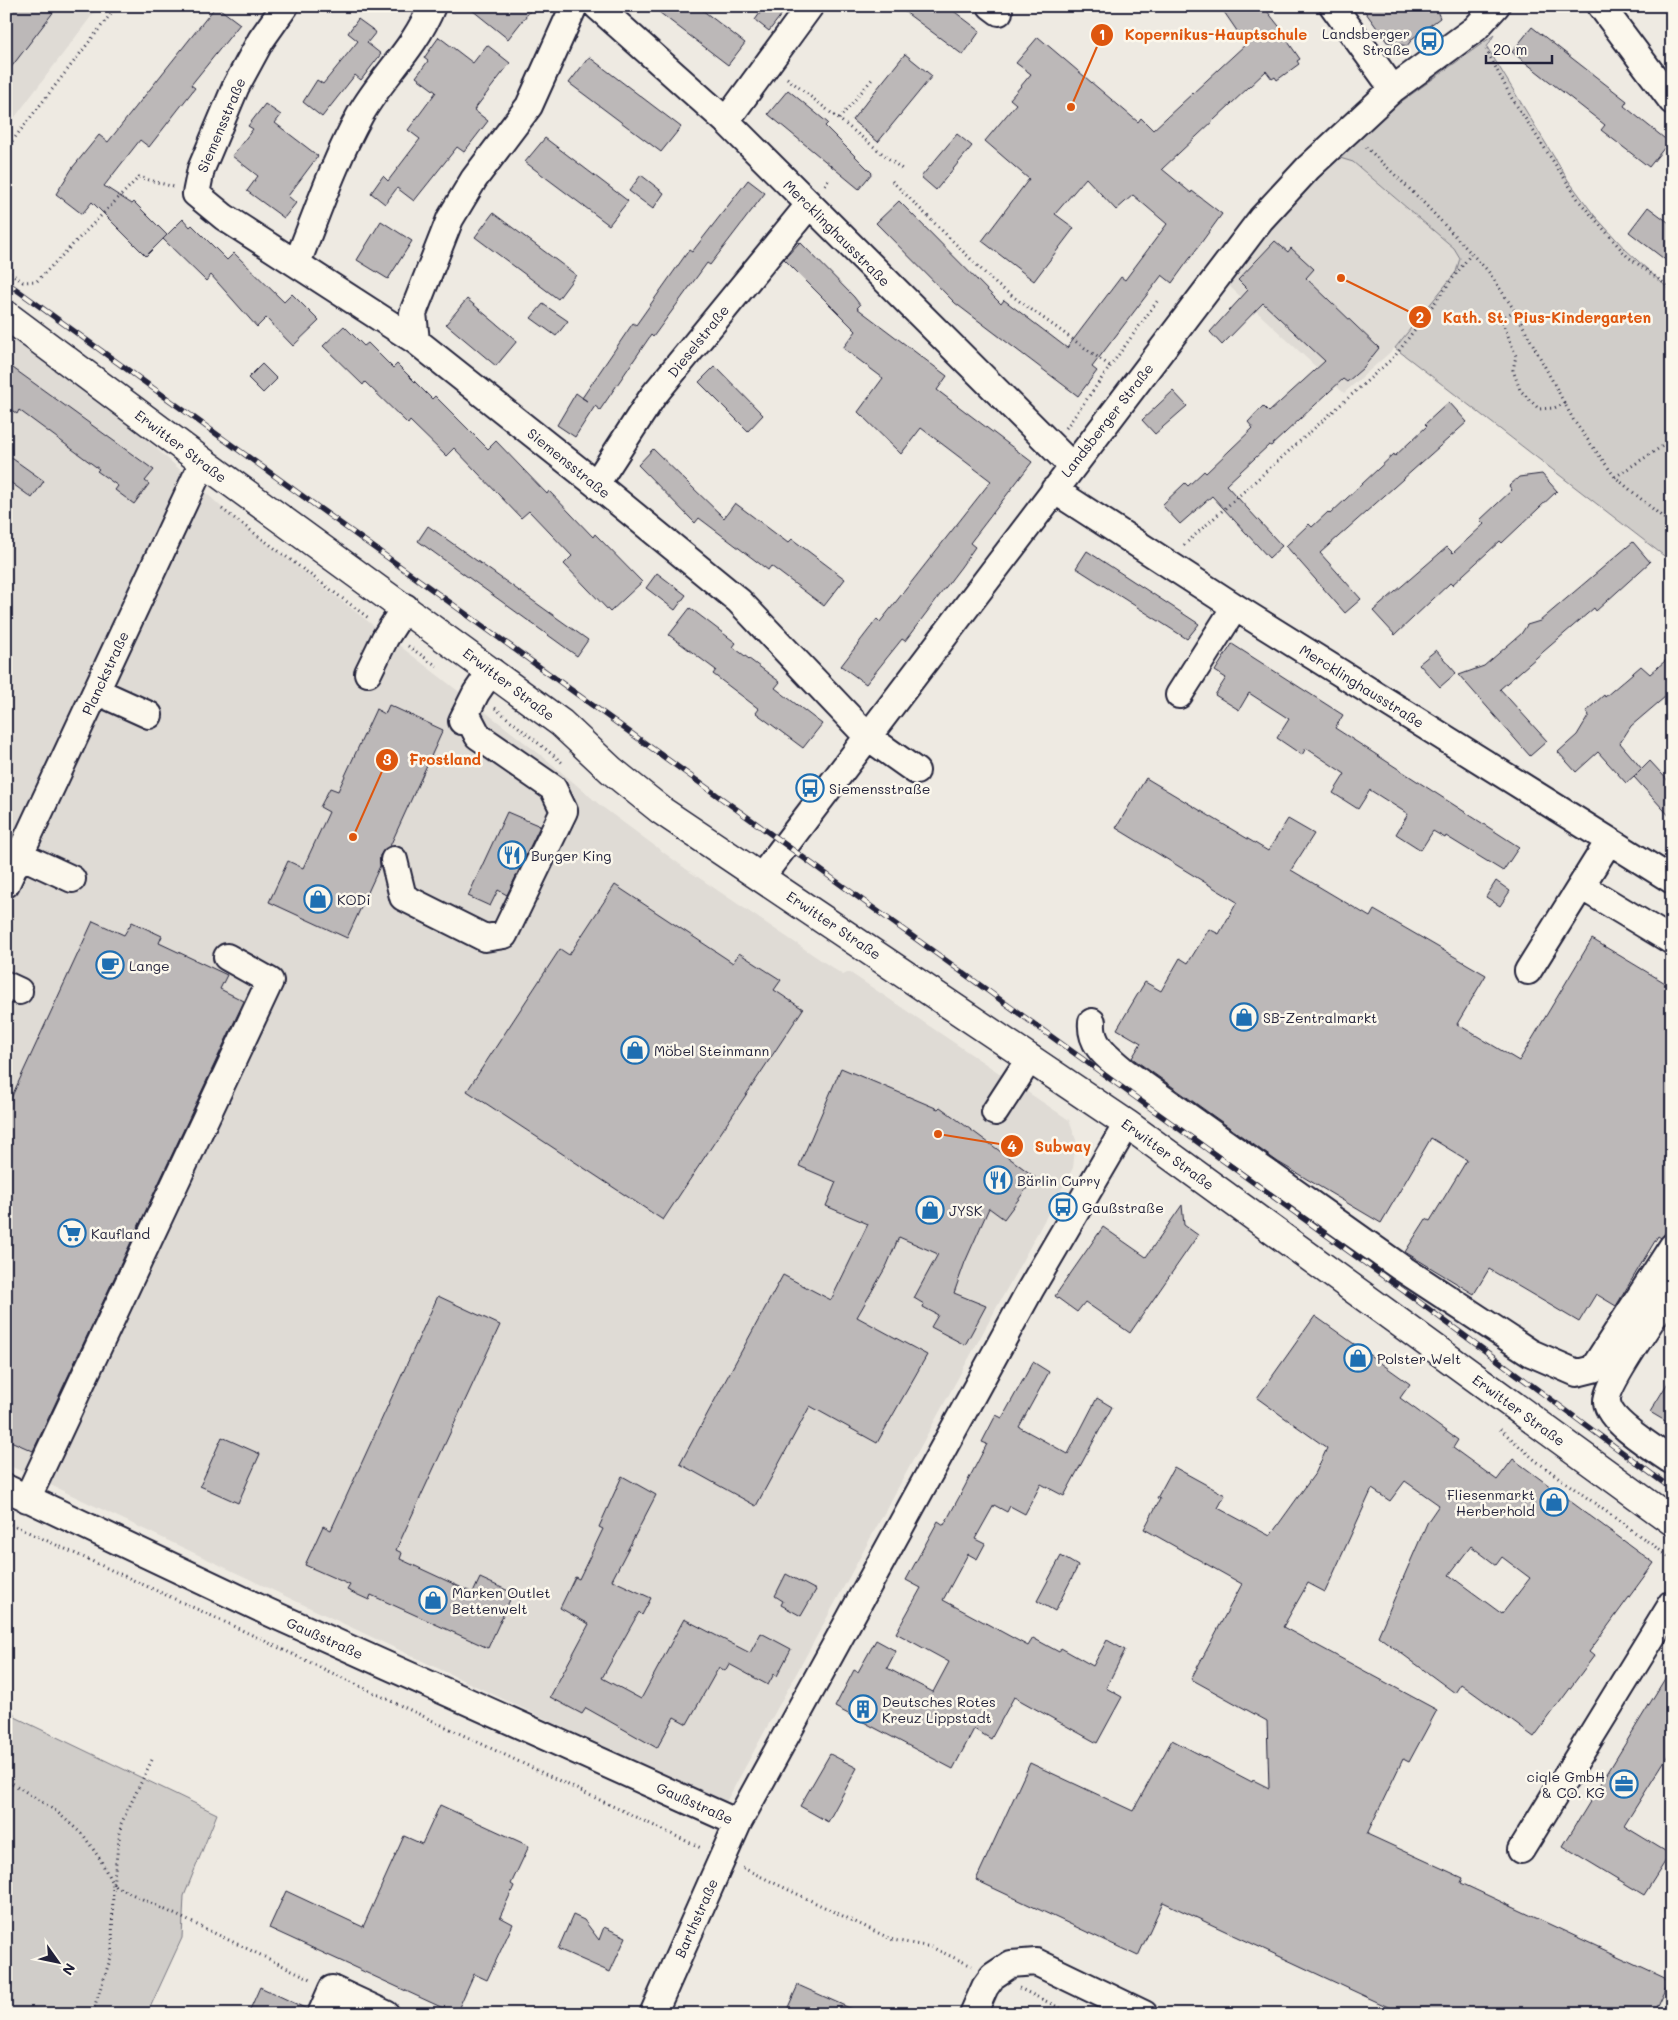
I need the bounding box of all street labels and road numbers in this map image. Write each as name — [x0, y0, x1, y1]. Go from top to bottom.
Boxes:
street label: Siemensstraße — [192, 75, 250, 175]
street label: Mercklinghausstraße — [780, 176, 894, 290]
street label: Dieselstraße — [663, 301, 733, 381]
street label: Landsberger Straße — [1056, 359, 1158, 481]
street label: Erwitter Straße — [131, 405, 231, 487]
street label: Siemensstraße — [524, 424, 614, 502]
street label: Planckstraße — [77, 628, 133, 718]
street label: Mercklinghausstraße — [1296, 640, 1428, 732]
street label: Erwitter Straße — [459, 643, 559, 725]
street label: Erwitter Straße — [783, 886, 885, 964]
street label: Erwitter Straße — [1118, 1114, 1218, 1194]
street label: Erwitter Straße — [1469, 1370, 1569, 1450]
street label: Gaußstraße — [284, 1613, 366, 1663]
street label: Gaußstraße — [654, 1778, 736, 1828]
street label: Barthstraße — [670, 1875, 722, 1961]

